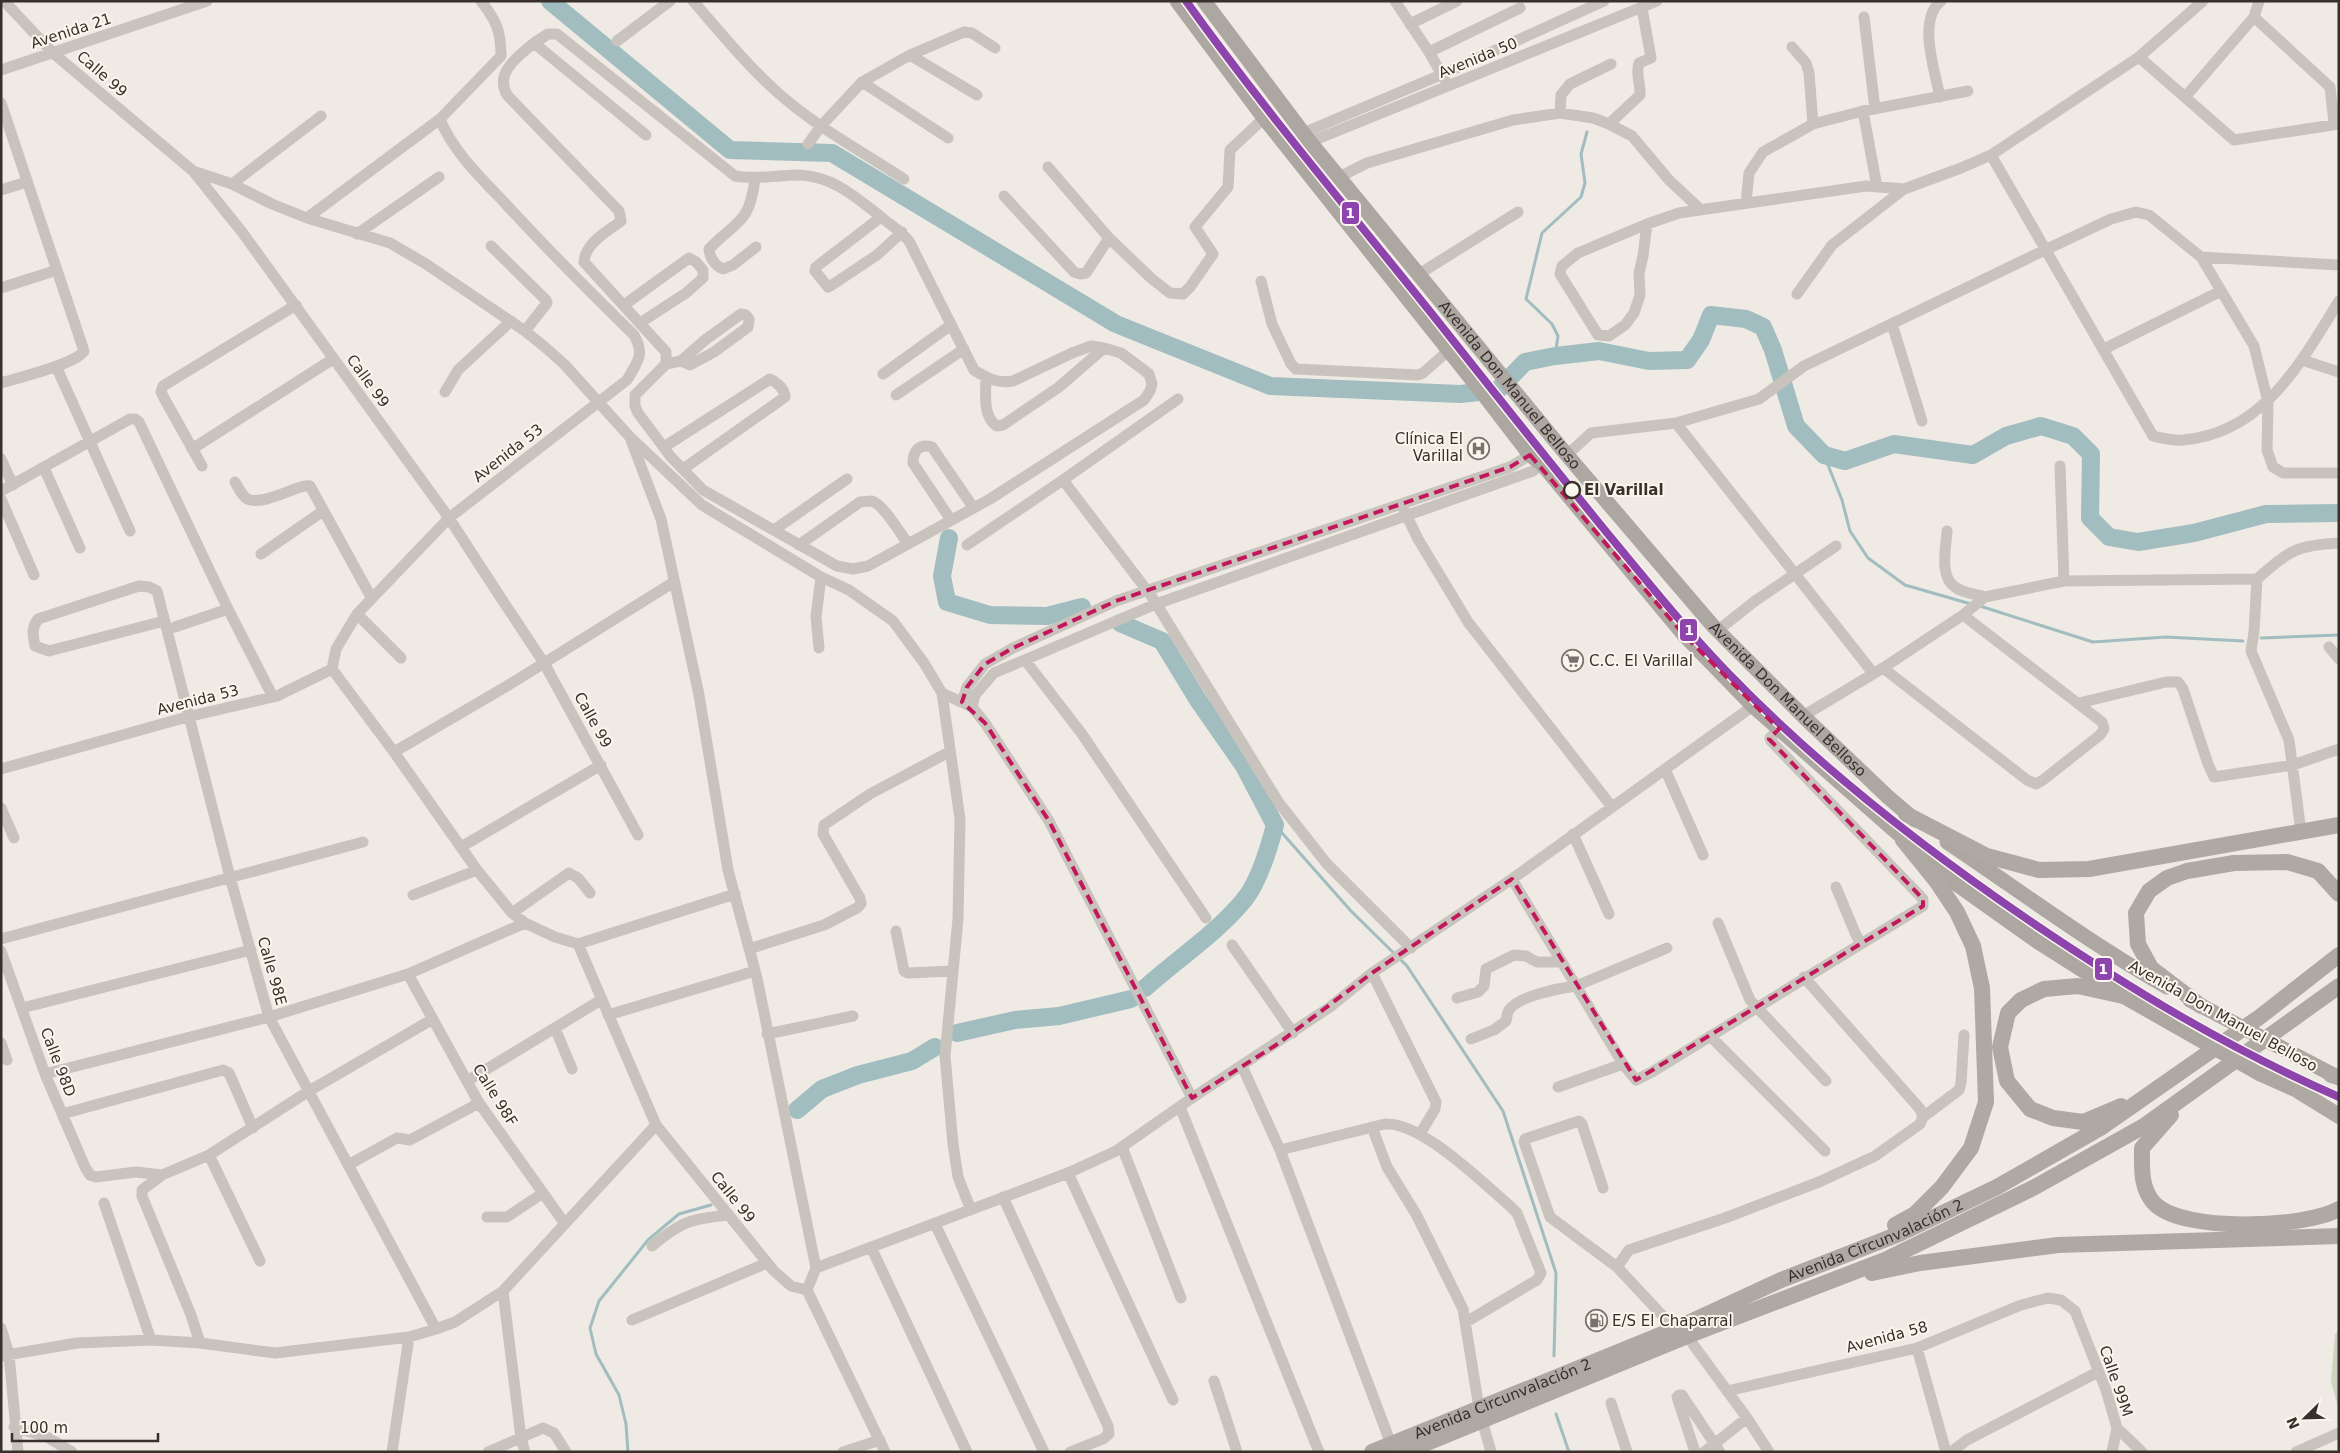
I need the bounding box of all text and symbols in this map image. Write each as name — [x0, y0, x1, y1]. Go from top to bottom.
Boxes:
street label: Avenida 21 — [28, 10, 114, 52]
street label: Avenida 50 — [1436, 34, 1520, 82]
street label: Calle 99 — [73, 47, 131, 101]
line badge: 1 — [1341, 201, 1360, 225]
text: 1 — [1345, 205, 1355, 221]
street label: Avenida Don Manuel Belloso — [1435, 297, 1584, 473]
street label: Calle 99 — [343, 351, 393, 411]
street label: Avenida 53 — [469, 420, 547, 486]
place label: Clínica El Varillal — [1395, 430, 1463, 465]
hospital icon: Clínica El Varillal — [1467, 436, 1491, 460]
marker: El Varillal — [1563, 481, 1581, 499]
place label: El Varillal — [1584, 481, 1664, 499]
line badge: 1 — [1679, 618, 1698, 642]
street label: Avenida Don Manuel Belloso — [1705, 618, 1870, 781]
text: 1 — [1684, 622, 1694, 638]
supermarket icon: C.C. El Varillal — [1561, 649, 1585, 673]
place label: C.C. El Varillal — [1589, 652, 1693, 670]
street label: Avenida 53 — [155, 681, 241, 719]
street label: Calle 99 — [570, 689, 616, 751]
street label: Calle 98E — [254, 935, 290, 1007]
street label: Avenida Don Manuel Belloso — [2125, 956, 2321, 1076]
line badge: 1 — [2094, 957, 2113, 981]
text: 1 — [2098, 961, 2108, 977]
street label: Calle 98D — [37, 1025, 79, 1099]
street label: Calle 98F — [469, 1061, 521, 1129]
street label: Calle 99 — [707, 1168, 759, 1226]
street label: Avenida Circunvalación 2 — [1785, 1195, 1966, 1286]
fuel station icon: E/S El Chaparral — [1584, 1309, 1608, 1333]
place label: E/S El Chaparral — [1612, 1312, 1733, 1330]
street label: Avenida 58 — [1844, 1317, 1930, 1357]
street label: Calle 99M — [2095, 1343, 2137, 1419]
street label: Avenida Circunvalación 2 — [1412, 1355, 1594, 1443]
north arrow — [2280, 1393, 2330, 1443]
scale bar — [12, 1410, 159, 1442]
text: N — [2283, 1415, 2303, 1432]
text: 100 m — [20, 1419, 68, 1437]

